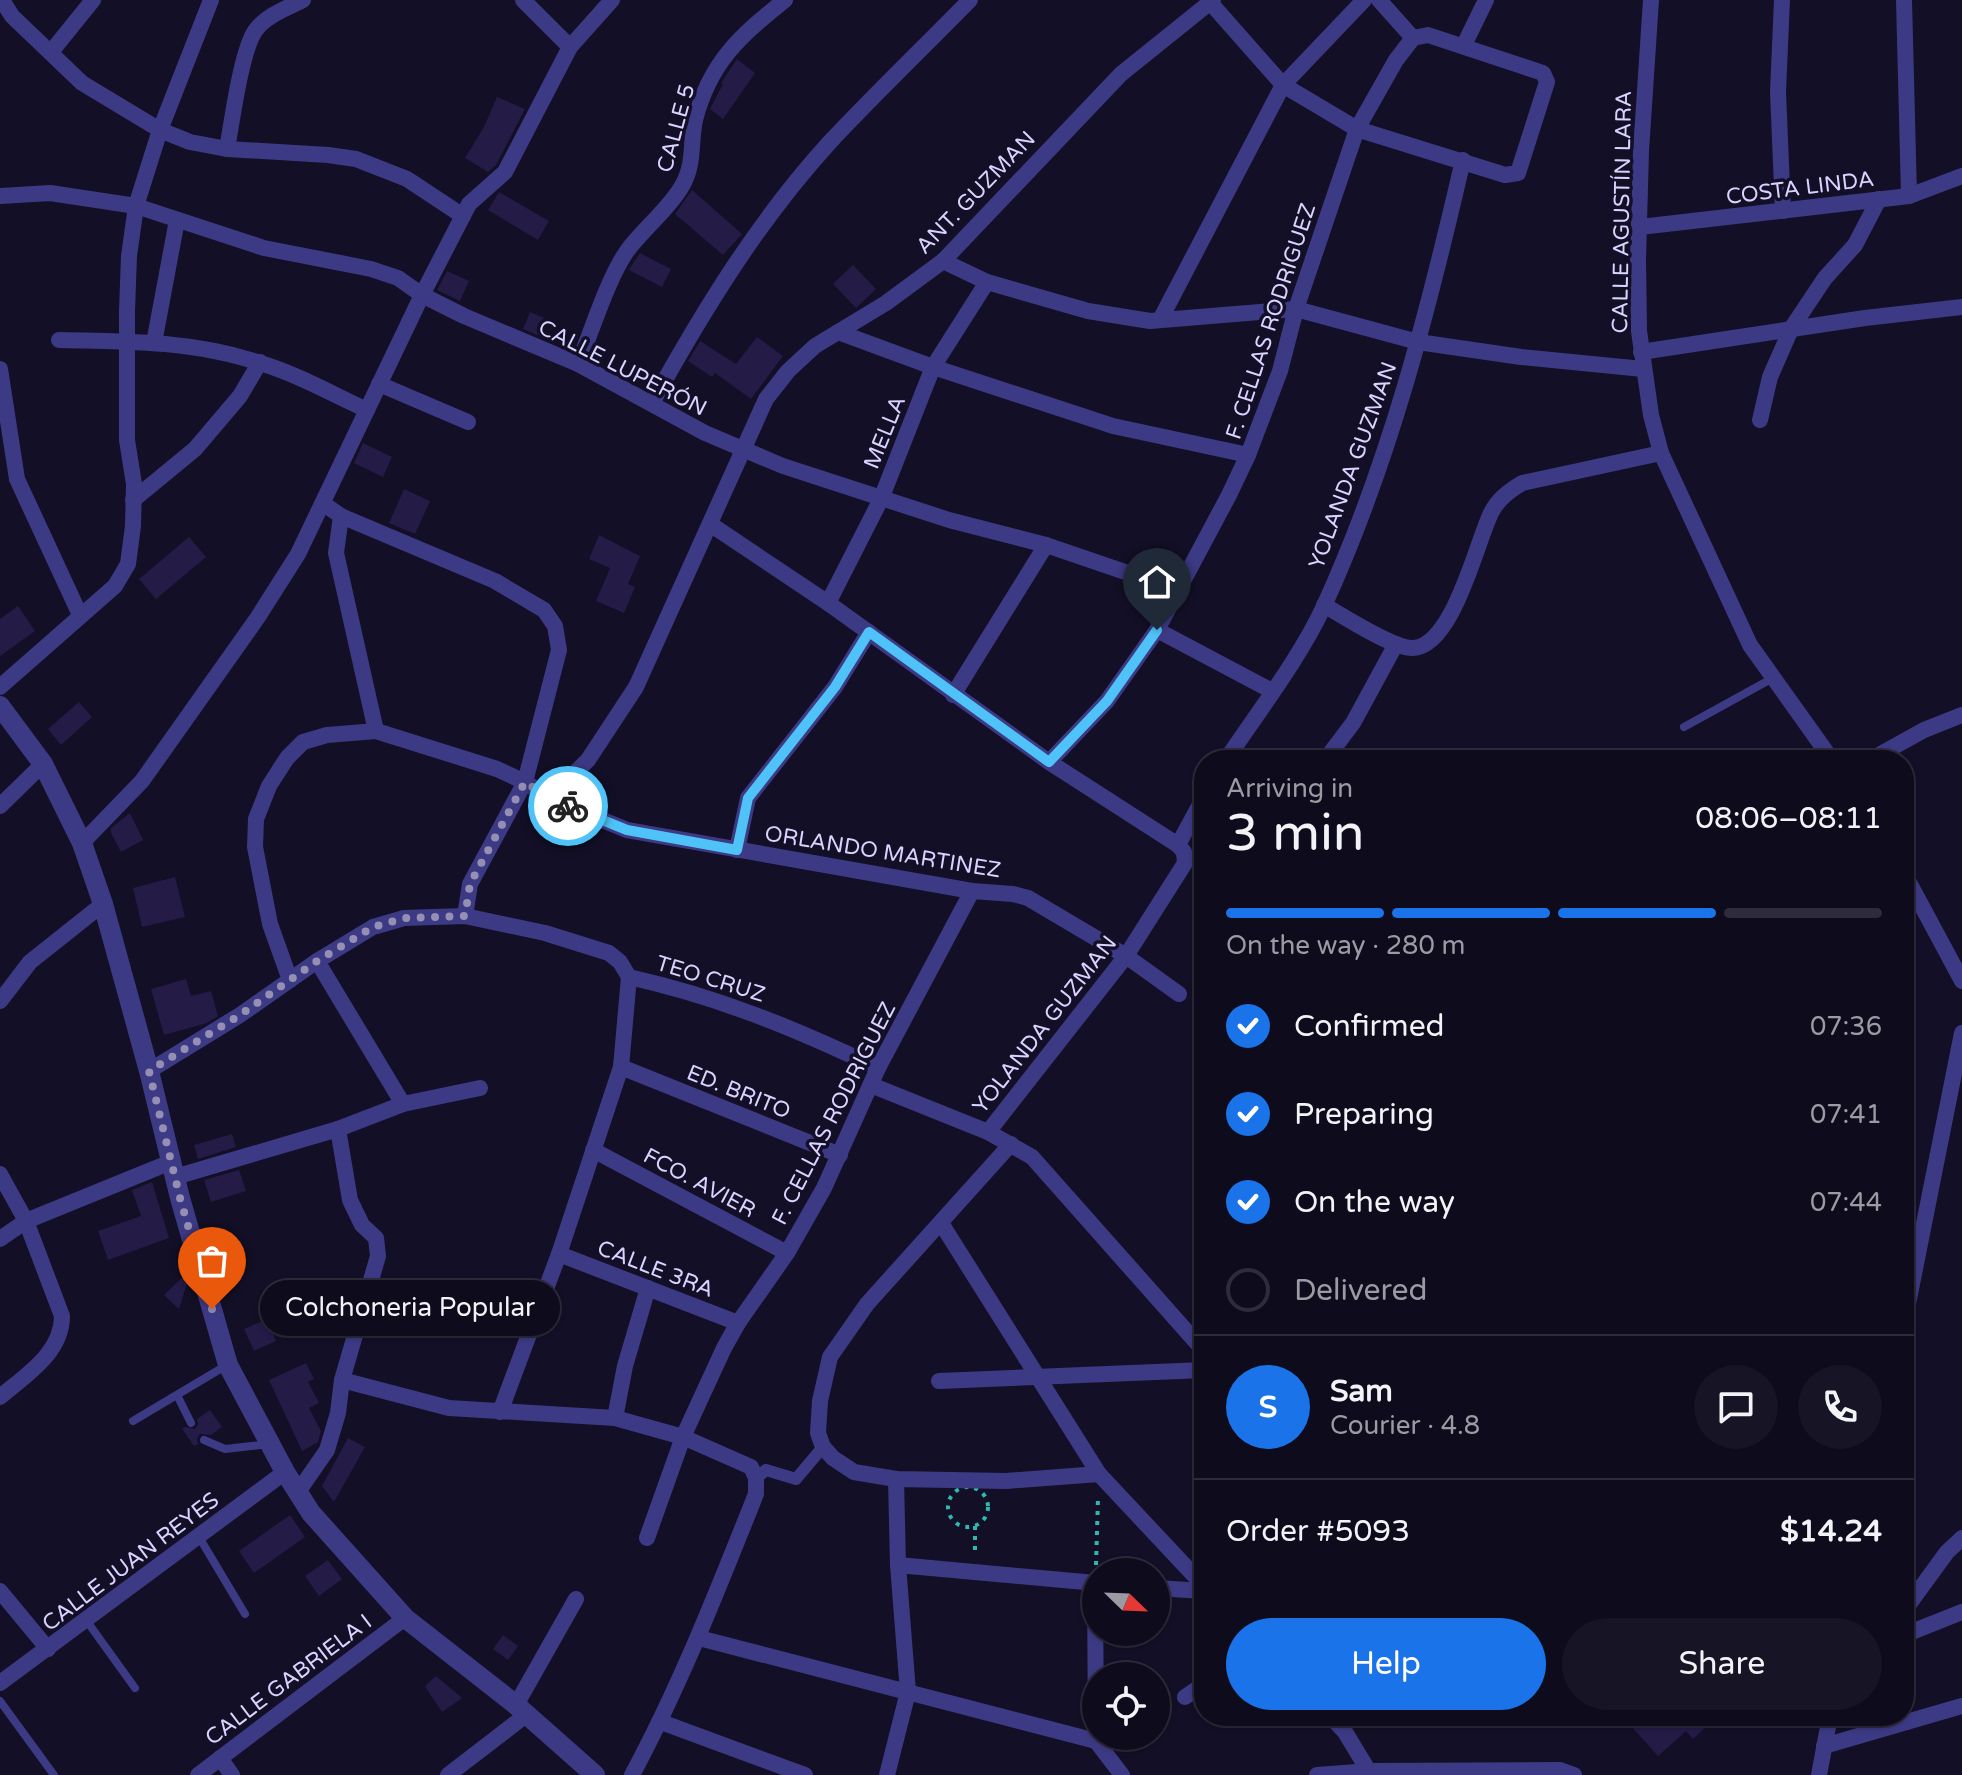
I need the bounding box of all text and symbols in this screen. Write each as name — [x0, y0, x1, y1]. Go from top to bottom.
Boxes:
street label: CALLE 5 — [652, 81, 700, 175]
street label: CALLE AGUSTÍN LARA — [1606, 90, 1637, 334]
street label: ANT. GUZMAN — [911, 126, 1041, 259]
street label: COSTA LINDA — [1725, 166, 1876, 210]
street label: F. CELLAS RODRIGUEZ — [1220, 200, 1321, 443]
street label: CALLE LUPERÓN — [534, 313, 712, 422]
street label: YOLANDA GUZMAN — [1303, 358, 1403, 572]
street label: MELLA — [859, 392, 911, 473]
pin — [1123, 548, 1191, 630]
icon: home — [1135, 560, 1179, 604]
courier — [528, 766, 608, 846]
text: Arriving in — [1226, 773, 1353, 804]
icon: bike — [546, 784, 590, 828]
text: 08:06–08:11 — [1695, 800, 1882, 837]
text: 3 min — [1226, 802, 1365, 865]
street label: ORLANDO MARTINEZ — [763, 820, 1003, 883]
street label: YOLANDA GUZMAN — [967, 930, 1122, 1119]
text: On the way · 280 m — [1226, 930, 1465, 961]
street label: TEO CRUZ — [653, 950, 768, 1008]
street label: F. CELLAS RODRIGUEZ — [766, 998, 901, 1229]
icon: check — [1226, 1004, 1270, 1048]
text: Confirmed — [1294, 1008, 1445, 1045]
text: 07:36 — [1810, 1011, 1882, 1042]
street label: ED. BRITO — [683, 1059, 794, 1124]
icon: check — [1226, 1092, 1270, 1136]
text: Preparing — [1294, 1096, 1434, 1133]
text: 07:41 — [1810, 1099, 1882, 1130]
street label: FCO. AVIER — [639, 1142, 760, 1223]
icon: check — [1226, 1180, 1270, 1224]
text: On the way — [1294, 1184, 1455, 1221]
text: 07:44 — [1810, 1187, 1882, 1218]
pin — [178, 1227, 246, 1309]
street label: CALLE 3RA — [594, 1235, 718, 1303]
icon: bag — [190, 1239, 234, 1283]
text: Delivered — [1294, 1272, 1428, 1309]
callout: Colchoneria Popular — [260, 1281, 560, 1337]
text: Colchoneria Popular — [285, 1292, 535, 1323]
button: chat — [1694, 1365, 1778, 1449]
button: phone — [1798, 1365, 1882, 1449]
text: Sam — [1330, 1373, 1393, 1410]
text: S — [1259, 1389, 1277, 1426]
text: Courier · 4.8 — [1330, 1410, 1480, 1441]
street label: CALLE JUAN REYES — [37, 1487, 224, 1637]
text: Order #5093 — [1226, 1513, 1410, 1550]
text: $14.24 — [1780, 1513, 1882, 1550]
north arrow — [1082, 1558, 1170, 1646]
map controls — [1082, 1558, 1170, 1750]
street label: CALLE GABRIELA I — [200, 1609, 377, 1751]
button: Help — [1226, 1618, 1546, 1710]
button: Share — [1562, 1618, 1882, 1710]
button: locate — [1082, 1662, 1170, 1750]

